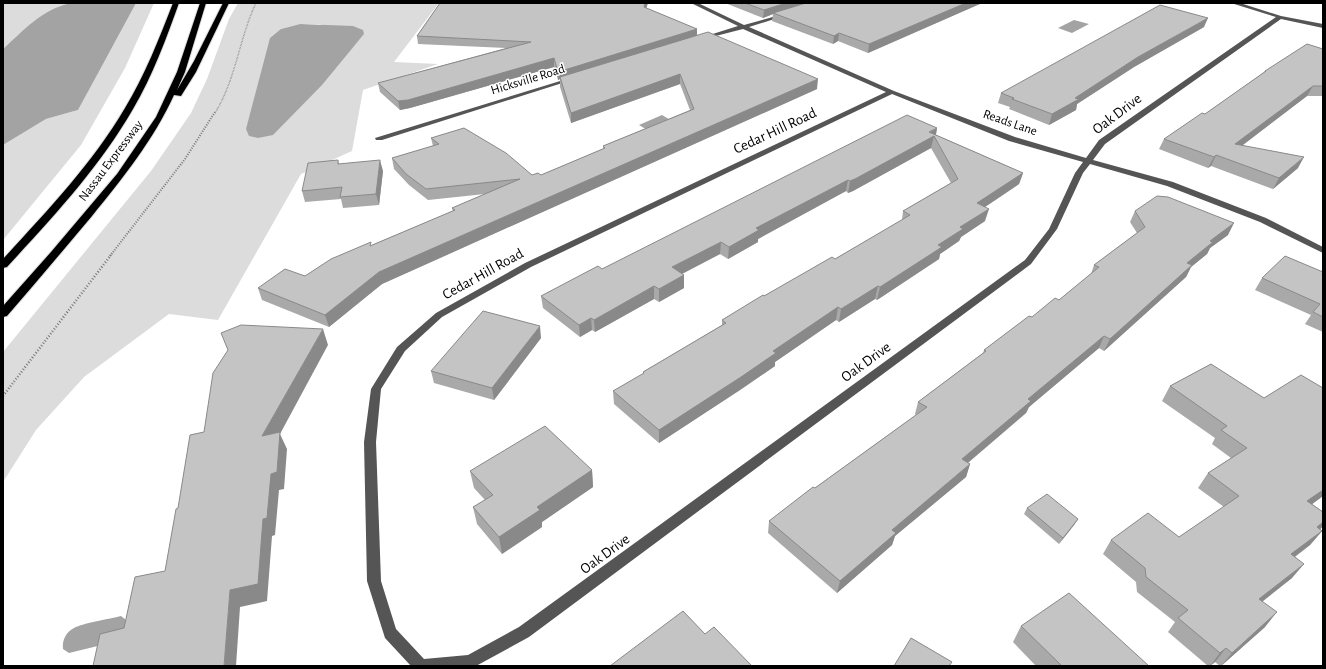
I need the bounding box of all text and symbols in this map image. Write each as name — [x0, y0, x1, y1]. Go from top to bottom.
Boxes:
street label: Hicksville Road — [489, 62, 567, 97]
street label: Oak Drive — [1090, 91, 1144, 137]
street label: Cedar Hill Road — [731, 105, 819, 157]
street label: Reads Lane — [981, 108, 1039, 138]
street label: Nassau Expressway — [77, 118, 146, 204]
street label: Cedar Hill Road — [440, 246, 526, 302]
street label: Oak Drive — [839, 339, 894, 385]
street label: Oak Drive — [578, 531, 633, 577]

